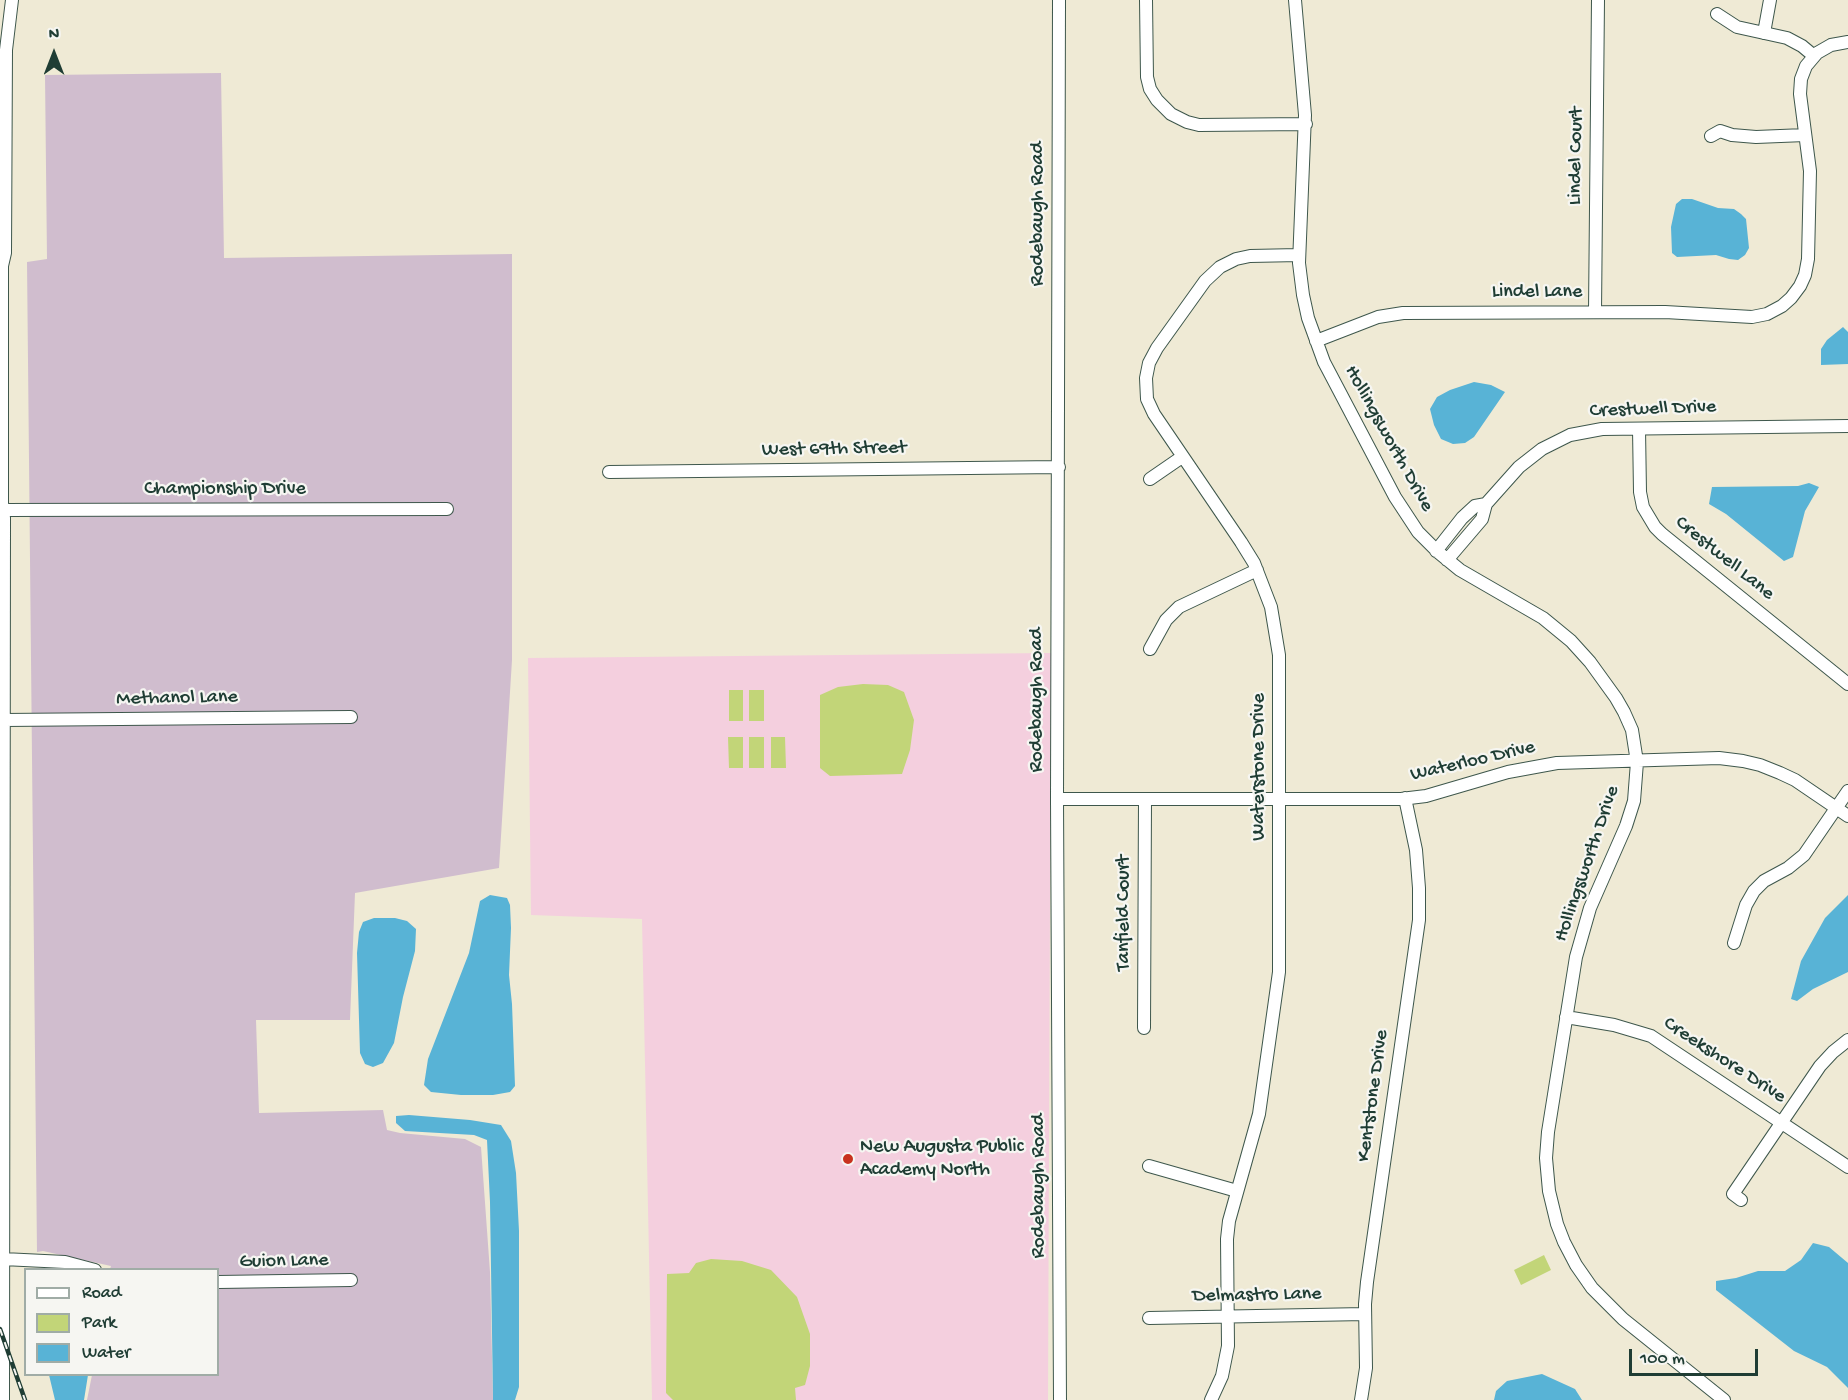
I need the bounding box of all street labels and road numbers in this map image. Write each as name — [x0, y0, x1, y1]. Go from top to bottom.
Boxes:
street label: Lindel Court — [1564, 107, 1590, 205]
street label: Rodebaugh Road — [1027, 142, 1051, 286]
street label: Lindel Lane — [1492, 281, 1582, 305]
street label: Hollingsworth Drive — [1338, 362, 1438, 516]
street label: Crestwell Drive — [1589, 396, 1717, 424]
street label: West 69th Street — [761, 437, 907, 463]
street label: Championship Drive — [144, 478, 306, 502]
street label: Crestwell Lane — [1669, 511, 1779, 607]
street label: Rodebaugh Road — [1026, 628, 1050, 772]
street label: Methanol Lane — [116, 686, 238, 712]
street label: Waterstone Drive — [1248, 693, 1272, 841]
street label: Waterloo Drive — [1408, 736, 1538, 788]
street label: Hollingsworth Drive — [1550, 783, 1626, 945]
street label: Tanfield Court — [1113, 855, 1137, 971]
street label: Creekshore Drive — [1658, 1012, 1790, 1110]
street label: Kentstone Drive — [1353, 1028, 1395, 1164]
street label: Rodebaugh Road — [1028, 1114, 1052, 1258]
street label: Guion Lane — [239, 1249, 329, 1275]
street label: Delmastro Lane — [1192, 1283, 1322, 1309]

